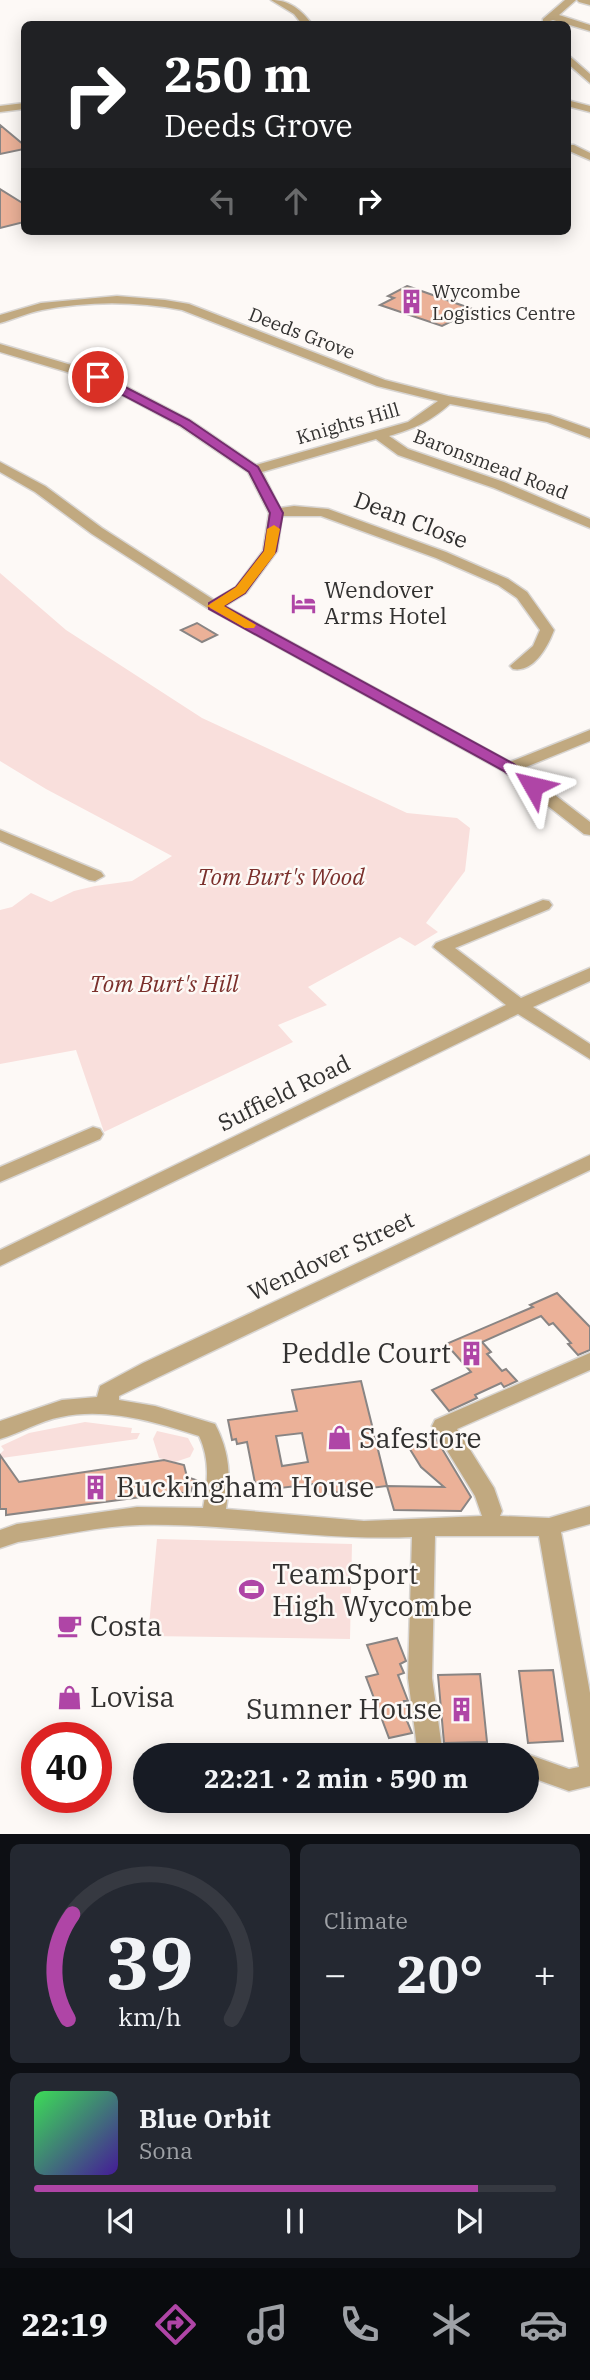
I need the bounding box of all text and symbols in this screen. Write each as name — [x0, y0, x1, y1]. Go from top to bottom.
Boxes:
text: 250 m — [164, 42, 311, 105]
icon: right — [49, 49, 140, 140]
text: Deeds Grove — [164, 104, 353, 146]
icon: left — [204, 182, 242, 220]
icon: ahead — [277, 182, 315, 220]
icon: right — [350, 182, 388, 220]
place label: Wycombe Logistics Centre — [432, 279, 575, 325]
building icon: Wycombe Logistics Centre — [398, 288, 426, 316]
street label: Deeds Grove — [245, 302, 359, 364]
pin — [68, 347, 128, 407]
icon: arrive — [79, 358, 117, 396]
street label: Knights Hill — [294, 397, 403, 449]
street label: Baronsmead Road — [410, 423, 572, 505]
street label: Dean Close — [350, 484, 473, 555]
place label: Wendover Arms Hotel — [324, 574, 447, 630]
hotel icon: Wendover Arms Hotel — [290, 589, 318, 617]
position arrow — [496, 749, 570, 823]
park label: Tom Burt's Wood — [197, 861, 365, 891]
park label: Tom Burt's Hill — [90, 968, 239, 998]
street label: Suffield Road — [212, 1047, 355, 1137]
street label: Wendover Street — [243, 1204, 418, 1307]
place label: Peddle Court — [281, 1334, 451, 1371]
building icon: Peddle Court — [457, 1339, 485, 1367]
place label: Safestore — [359, 1419, 482, 1456]
shop icon: Safestore — [325, 1424, 353, 1452]
place label: Buckingham House — [116, 1468, 374, 1505]
building icon: Buckingham House — [82, 1473, 110, 1501]
place label: TeamSport High Wycombe — [272, 1555, 472, 1624]
sports icon: TeamSport High Wycombe — [238, 1576, 266, 1604]
place label: Costa — [90, 1607, 162, 1644]
cafe icon: Costa — [56, 1612, 84, 1640]
place label: Lovisa — [90, 1678, 175, 1715]
shop icon: Lovisa — [56, 1683, 84, 1711]
place label: Sumner House — [246, 1690, 442, 1727]
building icon: Sumner House — [448, 1695, 476, 1723]
speed limit sign: 40 — [21, 1722, 112, 1813]
text: 22:21 · 2 min · 590 m — [204, 1761, 468, 1795]
text: Climate — [324, 1905, 408, 1935]
text: 39 — [106, 1915, 194, 2010]
text: 20° — [397, 1940, 483, 2007]
text: − — [324, 1949, 347, 1998]
text: + — [533, 1949, 556, 1998]
text: km/h — [118, 2000, 182, 2033]
text: Blue Orbit — [139, 2101, 271, 2135]
text: Sona — [139, 2135, 193, 2165]
icon: previous — [102, 2202, 140, 2240]
icon: pause — [276, 2202, 314, 2240]
icon: next — [450, 2202, 488, 2240]
icon: directions — [151, 2300, 200, 2349]
icon: music — [243, 2300, 292, 2349]
icon: phone — [335, 2300, 384, 2349]
icon: climate — [427, 2300, 476, 2349]
icon: car — [519, 2300, 568, 2349]
text: 22:19 — [22, 2303, 108, 2345]

